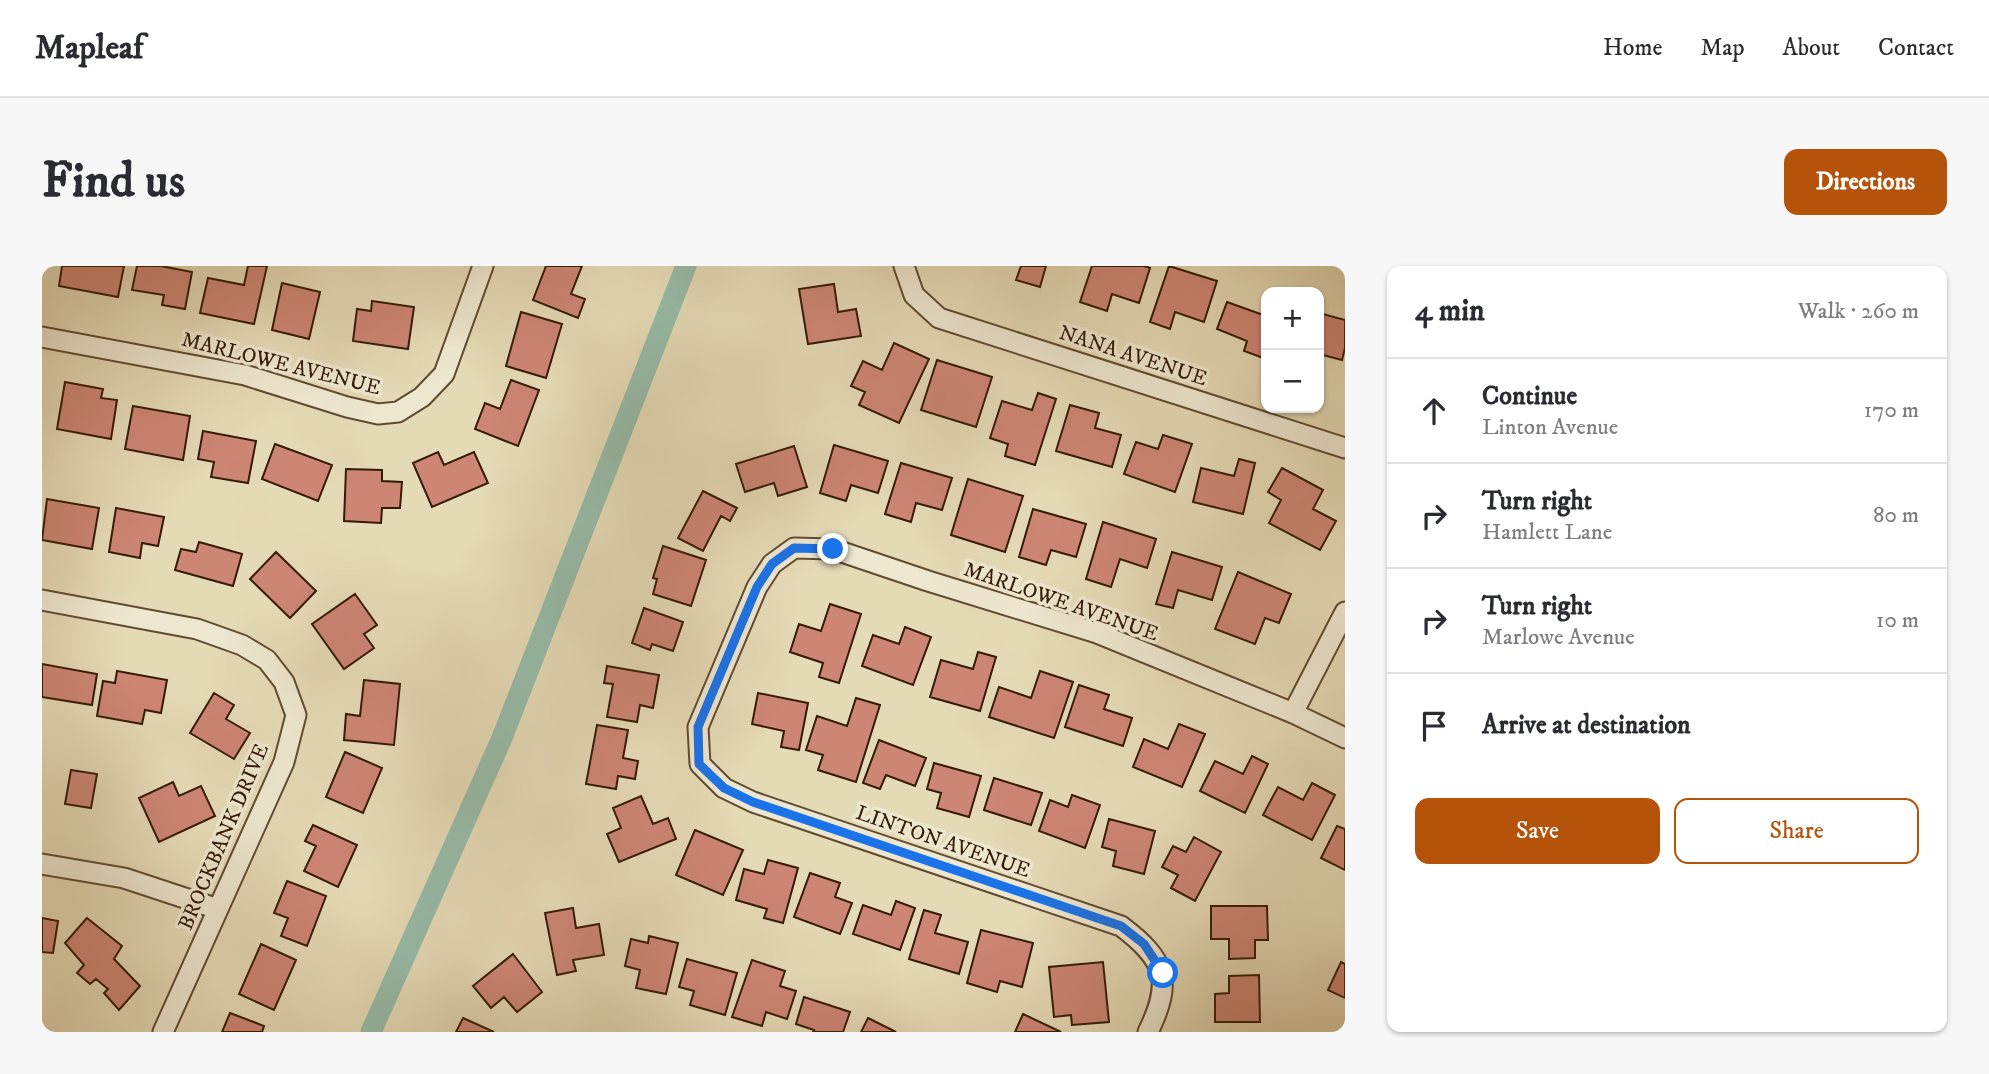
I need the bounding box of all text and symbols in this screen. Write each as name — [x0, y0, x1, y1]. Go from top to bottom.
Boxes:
text: Mapleaf — [35, 28, 144, 69]
text: Home — [1603, 33, 1662, 63]
text: Map — [1700, 33, 1745, 63]
text: About — [1783, 33, 1840, 63]
text: Contact — [1878, 33, 1954, 63]
button: Directions — [1784, 149, 1947, 215]
text: Find us — [42, 151, 185, 213]
map controls — [1261, 287, 1324, 413]
button: + — [1261, 287, 1324, 350]
text: 4 min — [1415, 293, 1485, 330]
text: Walk · 260 m — [1798, 297, 1919, 326]
street label: NANA AVENUE — [1056, 320, 1210, 392]
street label: MARLOWE AVENUE — [179, 327, 383, 401]
button: − — [1261, 350, 1324, 413]
text: Continue — [1482, 380, 1577, 413]
icon: ahead — [1415, 392, 1453, 430]
text: 170 m — [1864, 396, 1919, 425]
text: Linton Avenue — [1482, 413, 1618, 442]
text: Turn right — [1482, 485, 1592, 518]
icon: right — [1415, 497, 1453, 535]
text: 80 m — [1873, 501, 1919, 530]
text: Hamlett Lane — [1482, 518, 1612, 547]
route end — [817, 533, 848, 564]
street label: MARLOWE AVENUE — [960, 556, 1162, 648]
text: Turn right — [1482, 590, 1592, 623]
icon: right — [1415, 602, 1453, 640]
text: 10 m — [1876, 606, 1919, 635]
text: Marlowe Avenue — [1482, 623, 1635, 652]
icon: arrive — [1415, 707, 1453, 745]
text: Arrive at destination — [1482, 709, 1691, 742]
street label: BROCKBANK DRIVE — [173, 740, 275, 934]
button: Save — [1415, 798, 1660, 864]
button: Share — [1674, 798, 1919, 864]
street label: LINTON AVENUE — [852, 800, 1034, 884]
route start — [1147, 957, 1178, 988]

